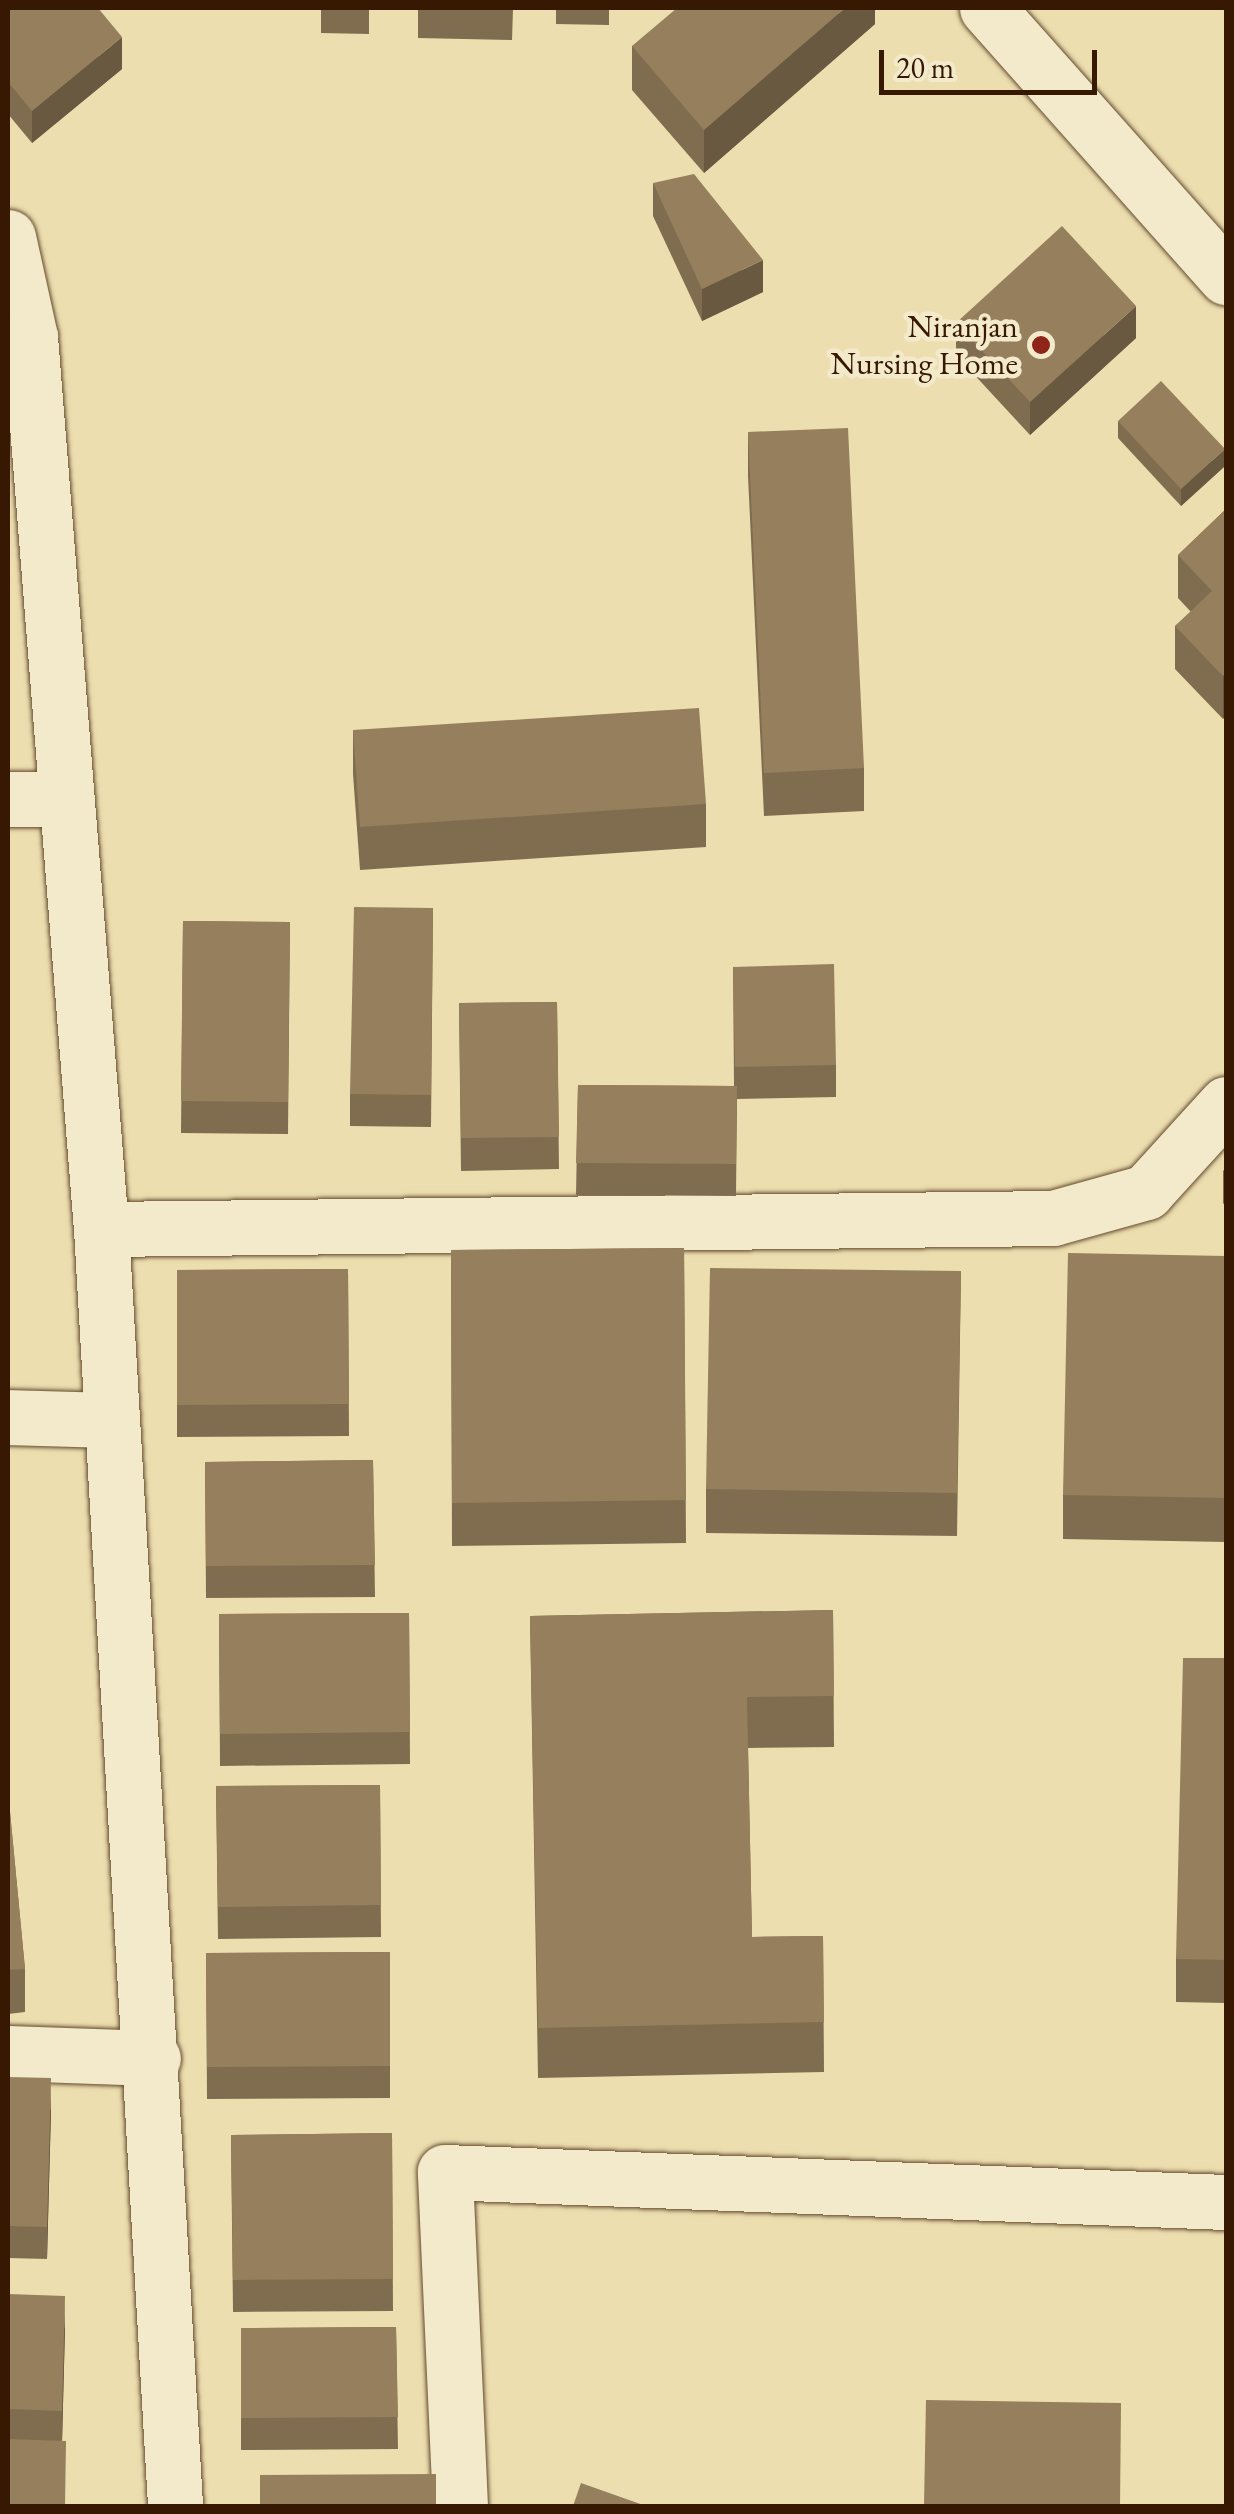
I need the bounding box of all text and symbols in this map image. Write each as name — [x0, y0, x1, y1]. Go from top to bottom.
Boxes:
scale bar — [884, 30, 1102, 92]
text: 20 m — [896, 48, 954, 87]
place label: Niranjan Nursing Home — [831, 308, 1018, 383]
marker: Niranjan Nursing Home — [1028, 332, 1054, 358]

